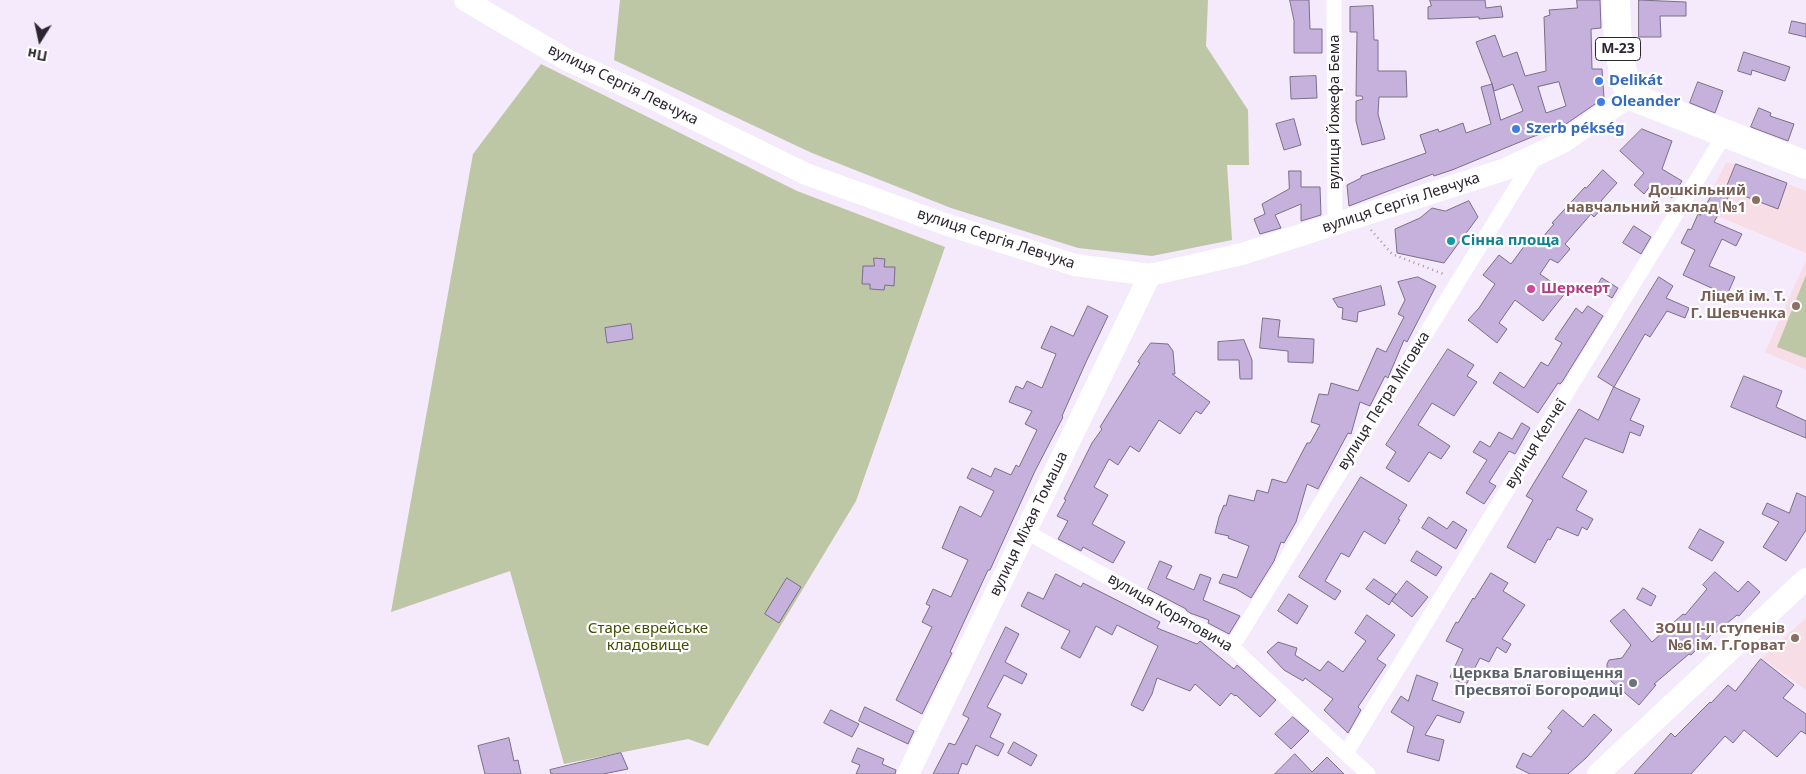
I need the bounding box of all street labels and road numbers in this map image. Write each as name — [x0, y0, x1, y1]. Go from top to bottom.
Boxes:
street label: вулиця Йожефа Бема — [1326, 35, 1344, 189]
road number: М-23 — [1596, 38, 1640, 61]
street label: вулиця Сергія Левчука — [545, 41, 701, 129]
street label: вулиця Сергія Левчука — [1320, 169, 1482, 237]
street label: вулиця Сергія Левчука — [915, 205, 1077, 273]
street label: вулиця Петра Міговка — [1334, 328, 1434, 474]
street label: вулиця Келчеї — [1501, 396, 1571, 492]
street label: вулиця Міхая Томаша — [986, 449, 1072, 599]
street label: вулиця Корятовича — [1104, 570, 1236, 656]

